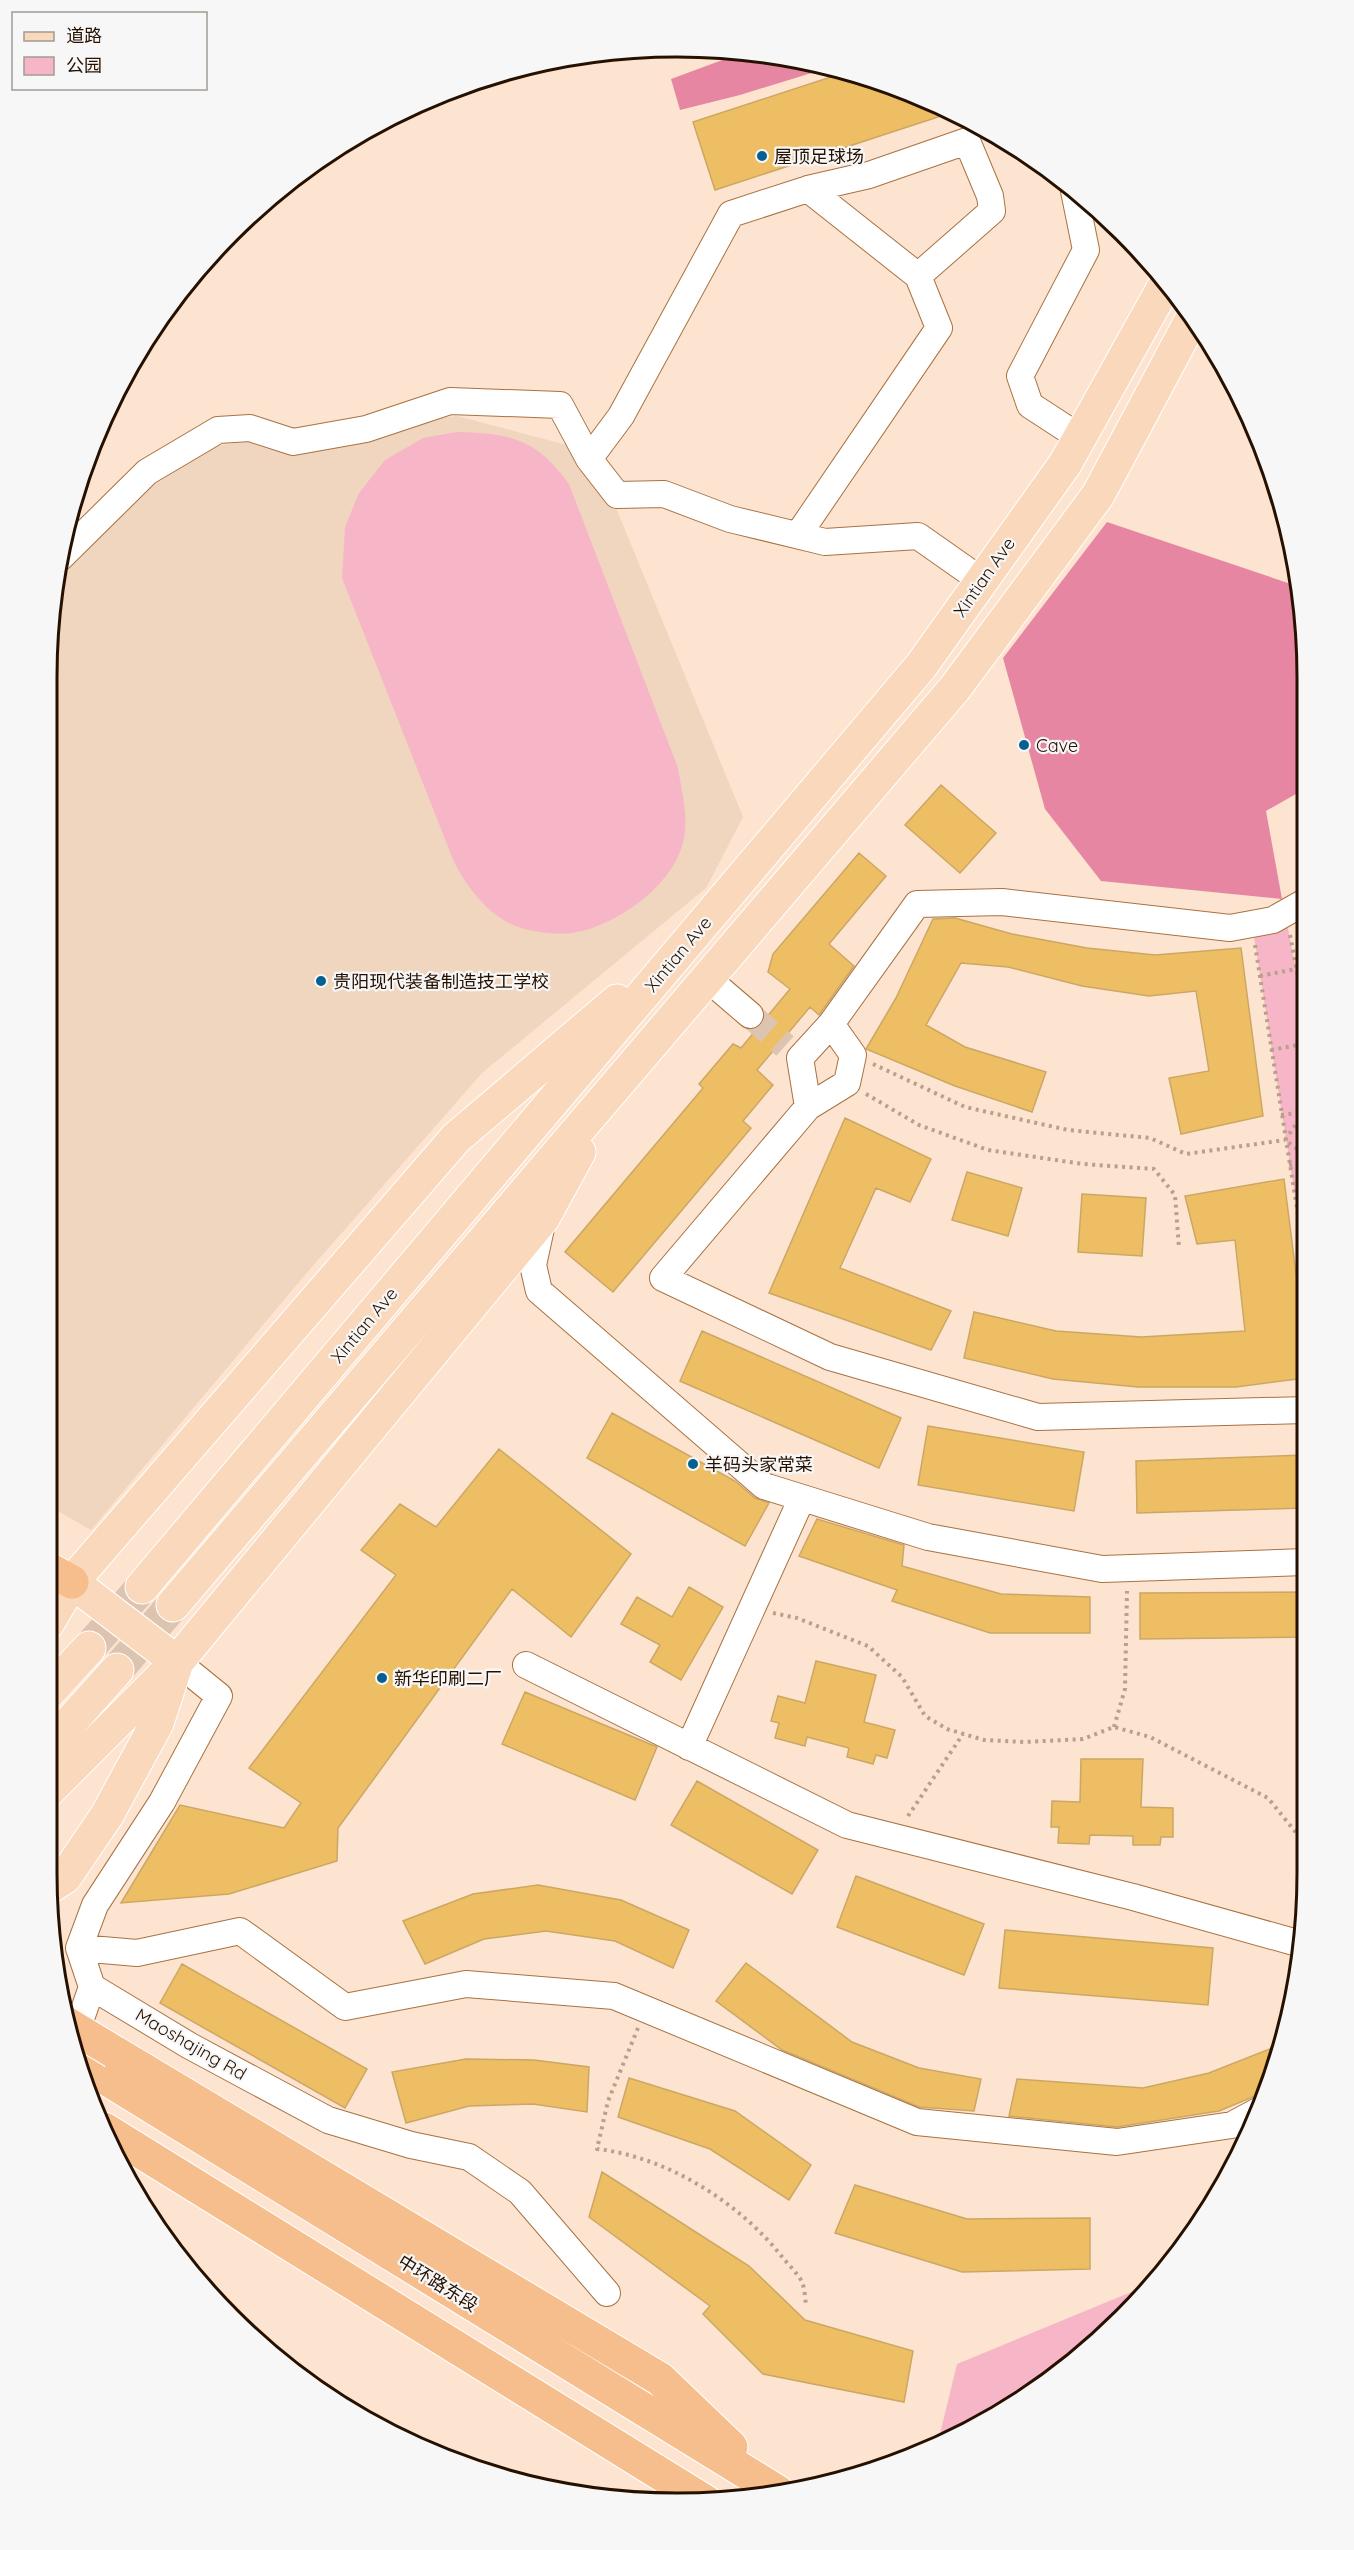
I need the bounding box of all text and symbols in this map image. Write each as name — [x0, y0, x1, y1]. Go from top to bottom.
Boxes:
legend — [12, 12, 207, 90]
text: 道路 — [66, 24, 102, 47]
text: 公园 — [66, 54, 102, 77]
place label: 屋顶足球场 — [774, 145, 864, 168]
marker: 屋顶足球场 — [755, 149, 769, 163]
street label: Xintian Ave — [948, 533, 1020, 621]
place label: Cave — [1036, 734, 1078, 757]
marker: Cave — [1017, 738, 1031, 752]
street label: Xintian Ave — [640, 911, 716, 997]
place label: 贵阳现代装备制造技工学校 — [333, 970, 549, 993]
marker: 贵阳现代装备制造技工学校 — [314, 974, 328, 988]
street label: Xintian Ave — [326, 1282, 402, 1368]
place label: 羊码头家常菜 — [705, 1453, 813, 1476]
marker: 羊码头家常菜 — [686, 1457, 700, 1471]
place label: 新华印刷二厂 — [394, 1667, 502, 1690]
marker: 新华印刷二厂 — [375, 1671, 389, 1685]
street label: Maoshajing Rd — [131, 2003, 251, 2085]
street label: 中环路东段 — [394, 2249, 482, 2317]

